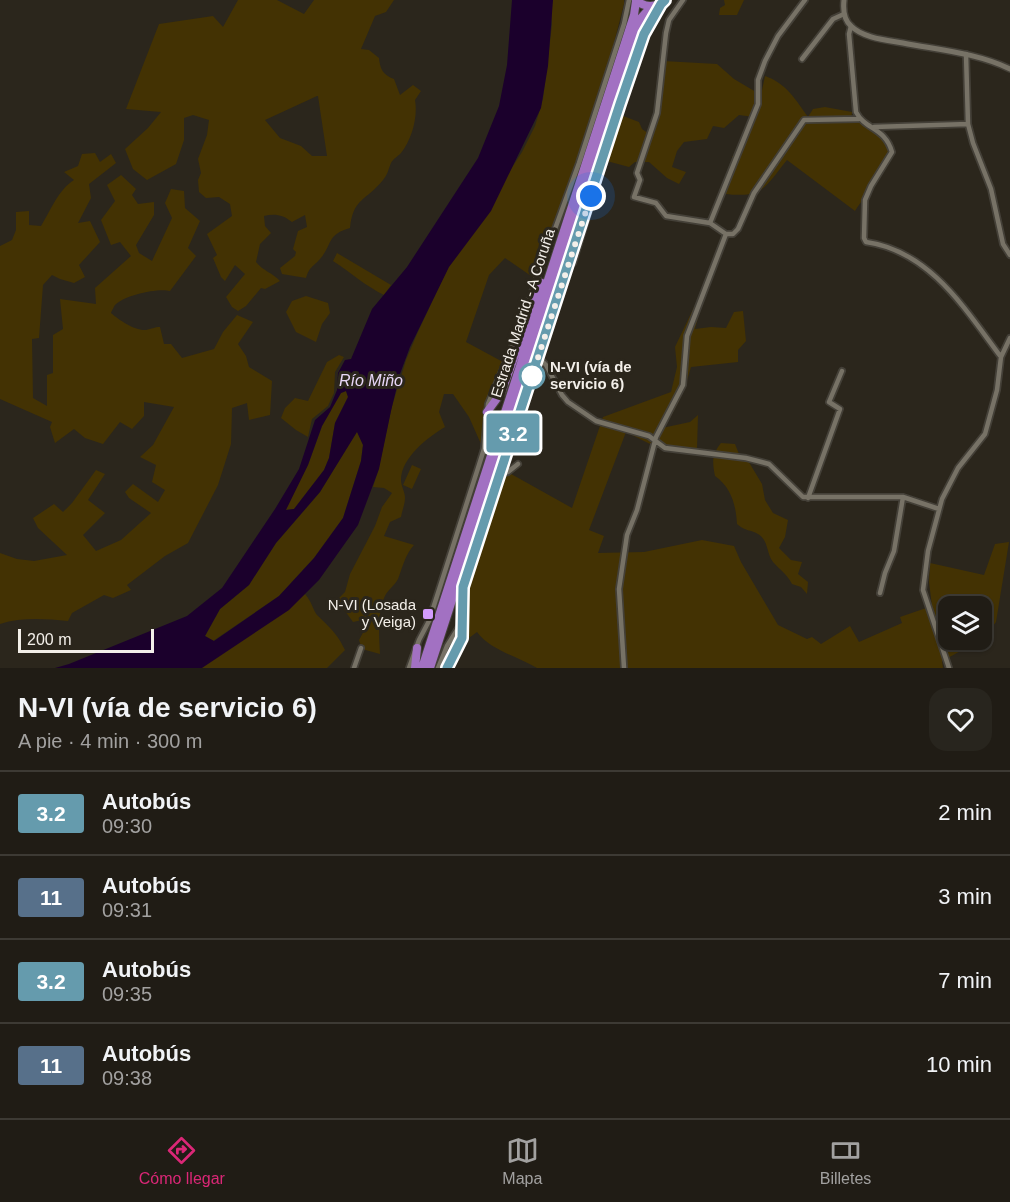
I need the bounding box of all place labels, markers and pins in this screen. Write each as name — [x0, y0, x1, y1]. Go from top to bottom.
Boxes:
place label: N-VI (vía de servicio 6) — [550, 358, 632, 392]
marker: N-VI (vía de servicio 6) — [519, 363, 545, 389]
place label: N-VI (Losada y Veiga) — [328, 596, 417, 630]
marker: N-VI (Losada y Veiga) — [421, 607, 435, 621]

